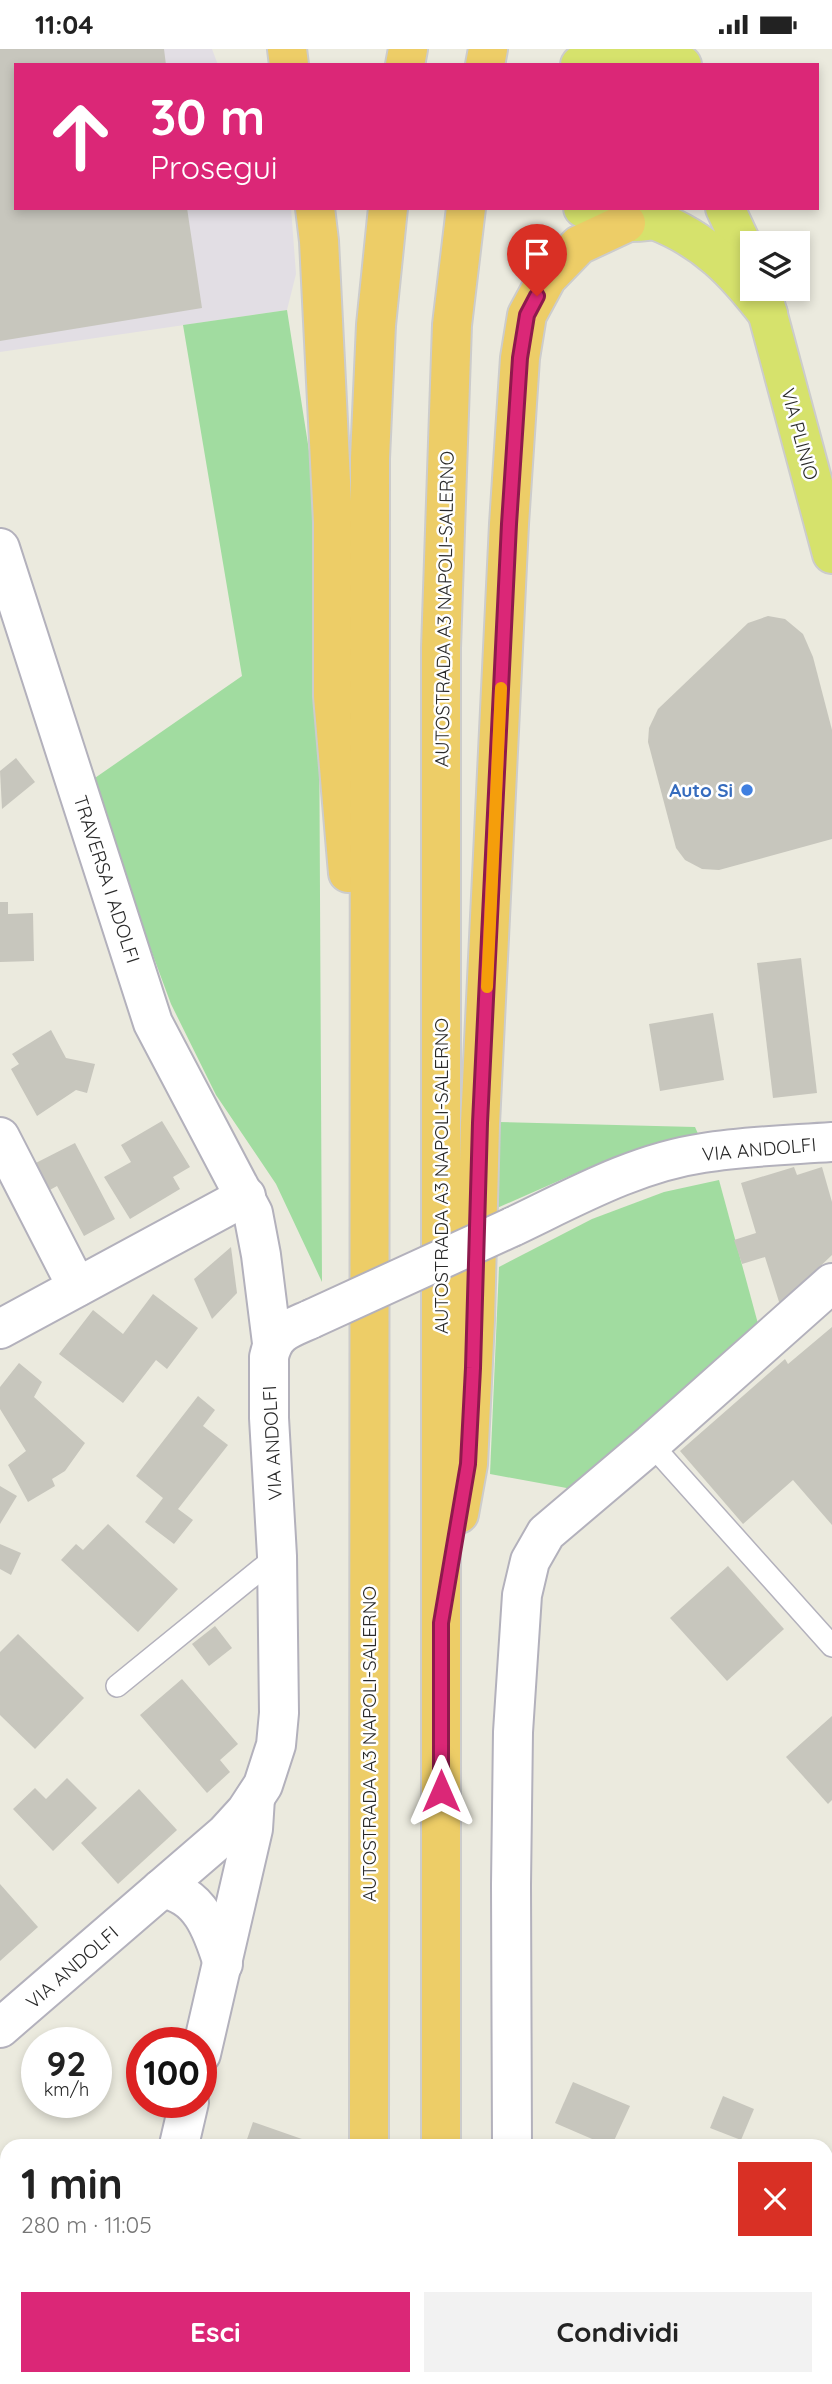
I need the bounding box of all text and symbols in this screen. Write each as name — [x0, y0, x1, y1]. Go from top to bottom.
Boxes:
text: 11:04 — [35, 8, 94, 41]
text: 30 m — [150, 86, 265, 147]
icon: ahead — [35, 91, 126, 182]
text: Prosegui — [150, 147, 278, 187]
pin — [507, 224, 567, 296]
map controls — [740, 231, 810, 301]
button: layers — [740, 231, 810, 301]
icon: arrive — [518, 235, 556, 273]
street label: VIA PLINIO — [776, 385, 824, 483]
street label: AUTOSTRADA A3 NAPOLI-SALERNO — [429, 451, 459, 767]
place label: Auto Si — [669, 778, 733, 802]
marker: Auto Si — [739, 782, 755, 798]
street label: TRAVERSA I ADOLFI — [69, 792, 145, 966]
street label: AUTOSTRADA A3 NAPOLI-SALERNO — [429, 1018, 453, 1334]
street label: VIA ANDOLFI — [701, 1132, 817, 1166]
street label: VIA ANDOLFI — [257, 1385, 287, 1501]
street label: AUTOSTRADA A3 NAPOLI-SALERNO — [357, 1586, 381, 1902]
position arrow — [404, 1754, 478, 1828]
street label: VIA ANDOLFI — [21, 1920, 123, 2014]
speed limit sign: 100 — [126, 2027, 217, 2118]
text: 92 — [47, 2041, 86, 2085]
text: km/h — [44, 2078, 89, 2101]
text: 1 min — [21, 2157, 123, 2210]
button: close — [738, 2162, 812, 2236]
text: 280 m · 11:05 — [21, 2210, 152, 2239]
button: Esci — [21, 2292, 410, 2372]
button: Condividi — [424, 2292, 812, 2372]

